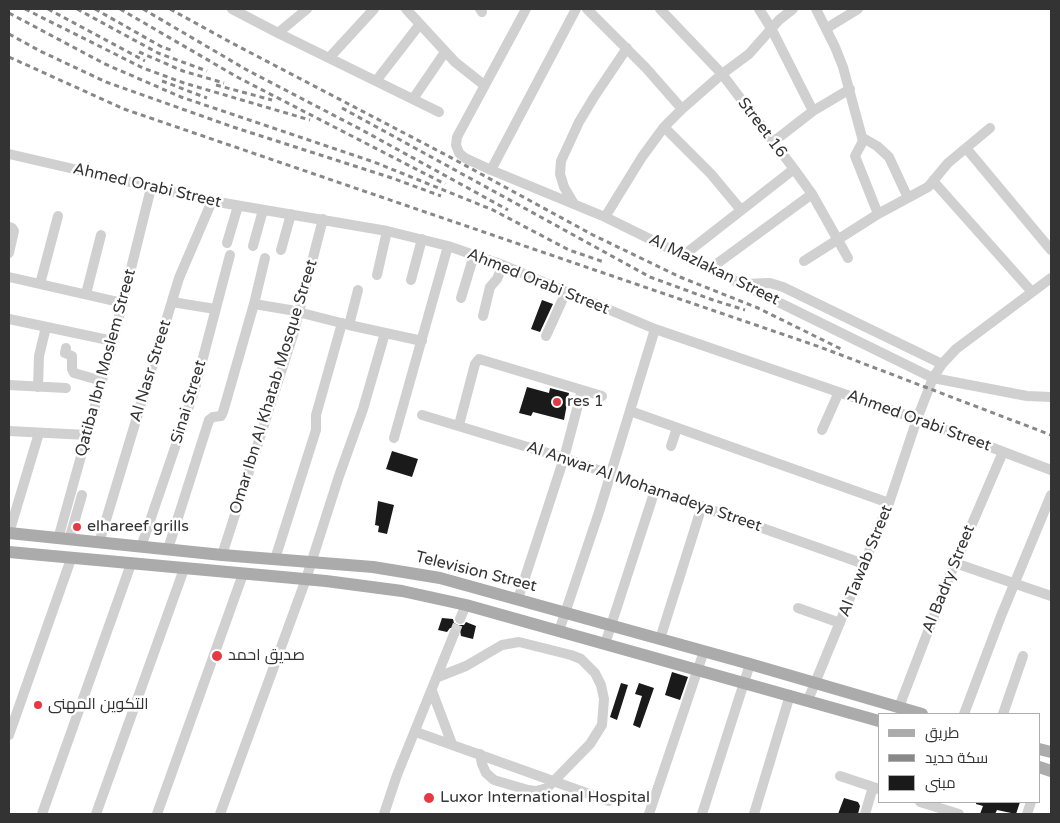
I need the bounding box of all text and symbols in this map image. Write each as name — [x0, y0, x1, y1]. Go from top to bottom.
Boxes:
street label: Street 16 — [733, 94, 791, 162]
street label: Ahmed Orabi Street — [71, 160, 223, 212]
street label: Al Mazlakan Street — [646, 230, 782, 310]
street label: Ahmed Orabi Street — [464, 245, 612, 319]
street label: Omar Ibn Al Khatab Mosque Street — [226, 257, 322, 517]
street label: Qatiba Ibn Moslem Street — [72, 267, 140, 459]
street label: Al Nasr Street — [126, 318, 176, 424]
street label: Sinai Street — [167, 358, 211, 446]
street label: Ahmed Orabi Street — [845, 386, 993, 456]
place label: res 1 — [567, 392, 604, 412]
marker: res 1 — [551, 396, 563, 408]
street label: Al Anwar Al Mohamadeya Street — [524, 438, 764, 536]
street label: Al Tawab Street — [835, 502, 897, 620]
place label: elhareef grills — [87, 517, 189, 537]
marker: elhareef grills — [71, 521, 83, 533]
street label: Al Badry Street — [919, 522, 979, 636]
street label: Television Street — [413, 548, 539, 596]
place label: صديق احمد — [228, 646, 305, 666]
marker: صديق احمد — [210, 649, 224, 663]
place label: التكوين المهنى — [48, 695, 149, 715]
marker: التكوين المهنى — [32, 699, 44, 711]
legend — [878, 713, 1040, 803]
text: طريق — [925, 724, 959, 742]
text: سكة حديد — [925, 749, 988, 767]
text: مبنى — [925, 774, 956, 792]
place label: Luxor International Hospital — [440, 788, 650, 808]
marker: Luxor International Hospital — [422, 791, 436, 805]

